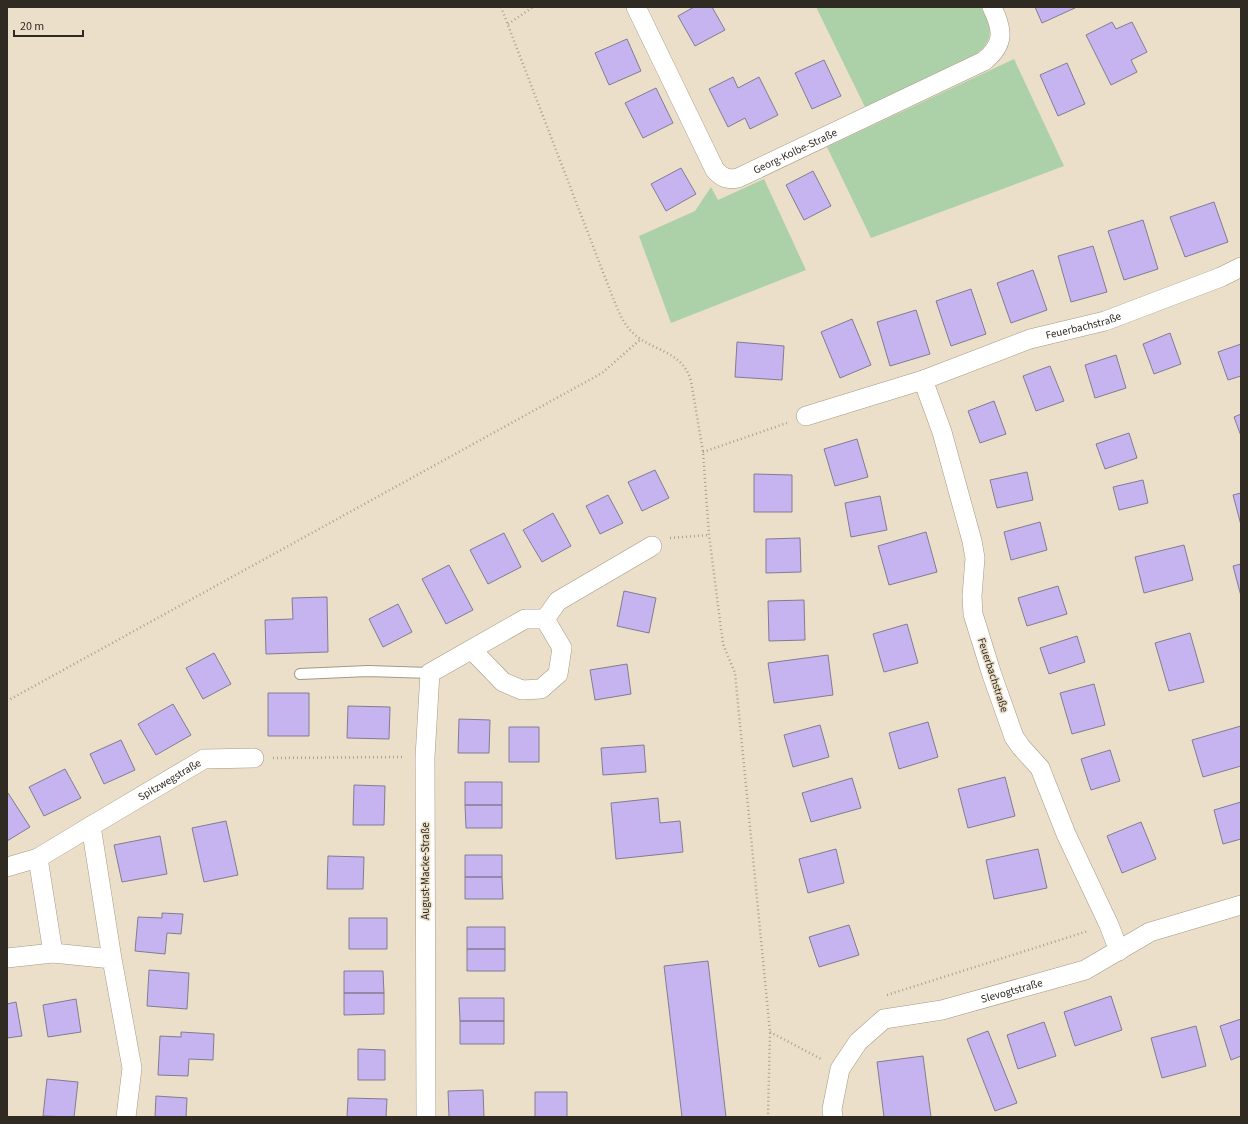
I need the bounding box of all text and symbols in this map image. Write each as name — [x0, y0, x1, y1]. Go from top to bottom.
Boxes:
scale bar — [14, 12, 83, 38]
text: 20 m — [20, 18, 44, 35]
street label: Georg-Kolbe-Straße — [751, 124, 840, 177]
street label: Feuerbachstraße — [1044, 308, 1124, 343]
street label: Feuerbachstraße — [974, 636, 1012, 715]
street label: Spitzwegstraße — [135, 755, 204, 804]
street label: August-Macke-Straße — [418, 822, 433, 920]
street label: Slevogtstraße — [979, 975, 1045, 1006]

